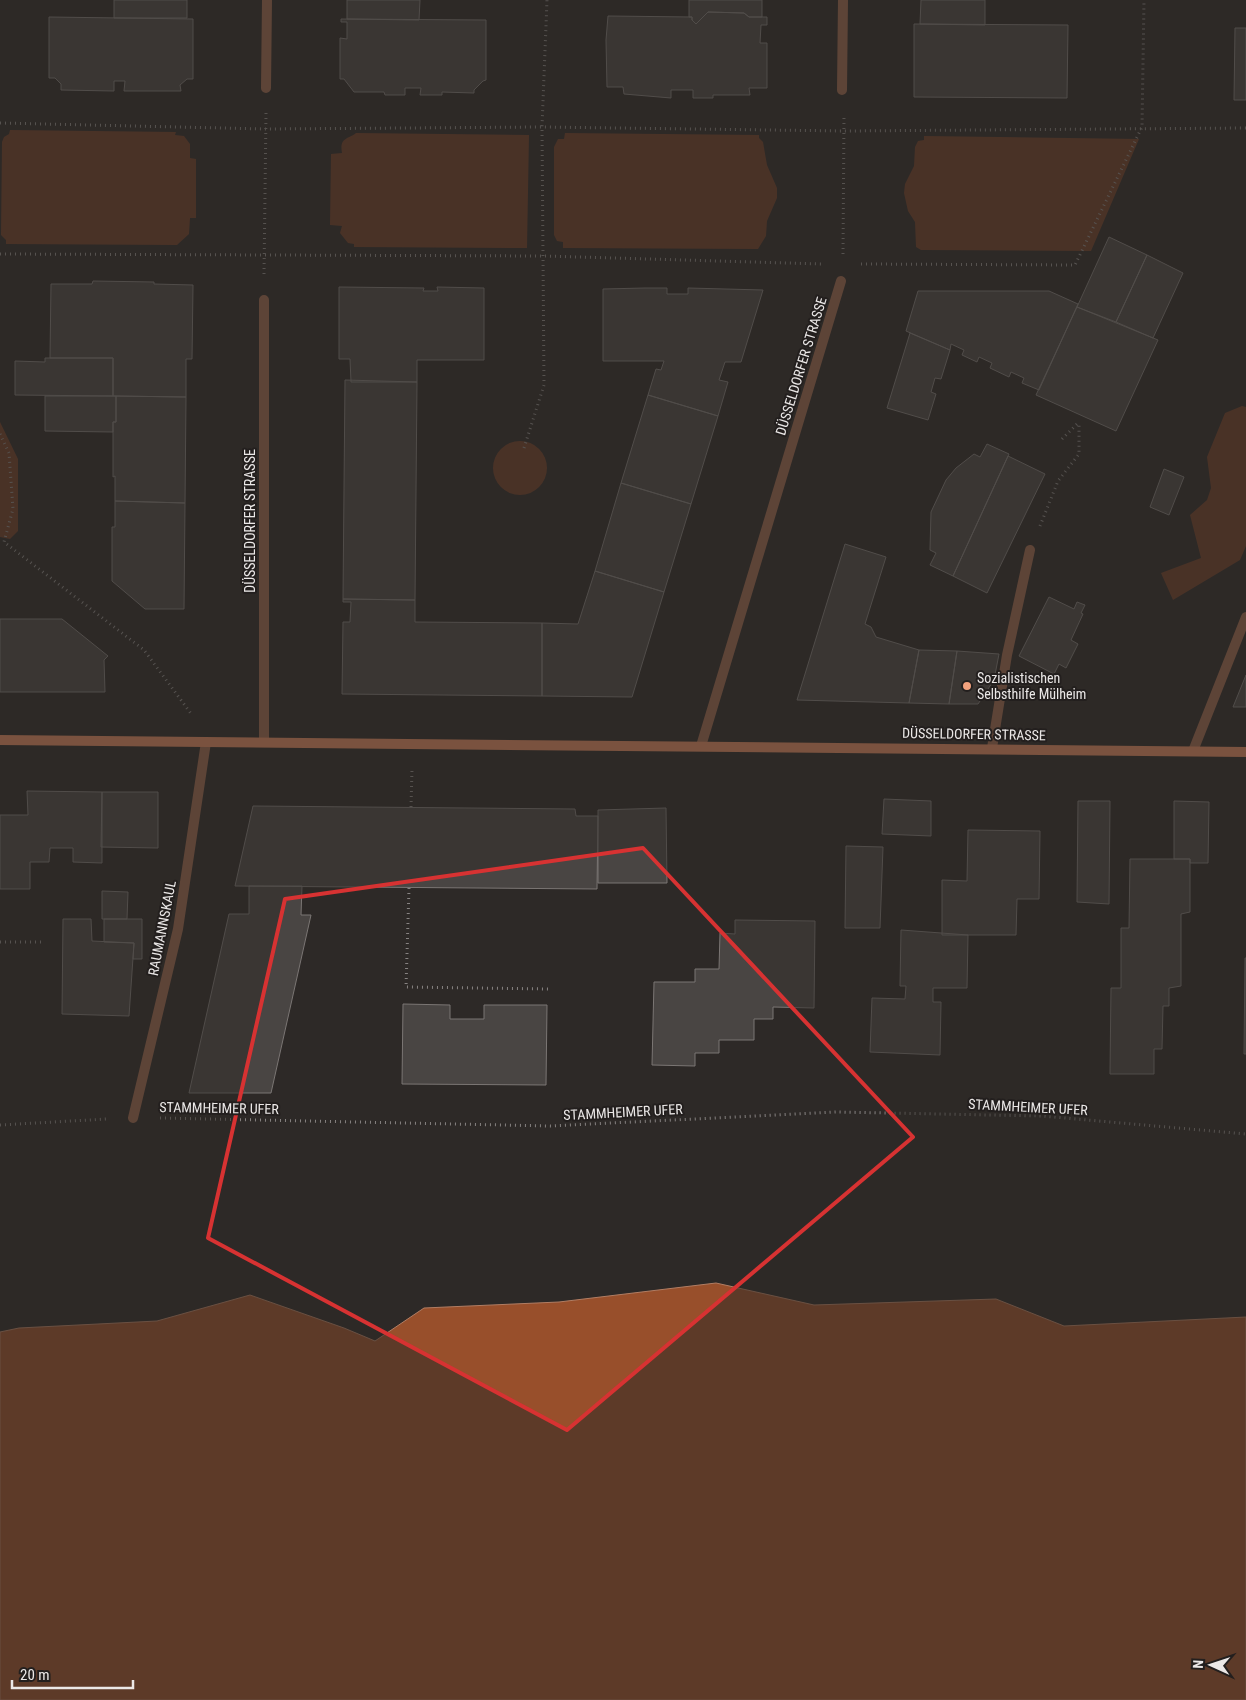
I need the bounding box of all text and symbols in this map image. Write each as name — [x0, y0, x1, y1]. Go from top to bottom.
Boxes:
street label: DÜSSELDORFER STRASSE — [772, 295, 830, 437]
street label: DÜSSELDORFER STRASSE — [242, 449, 258, 593]
place label: Sozialistischen Selbsthilfe Mülheim — [977, 670, 1086, 702]
marker: Sozialistischen Selbsthilfe Mülheim — [961, 680, 973, 692]
street label: DÜSSELDORFER STRASSE — [902, 725, 1046, 743]
street label: RAUMANNSKAUL — [145, 879, 179, 977]
street label: STAMMHEIMER UFER — [968, 1096, 1089, 1118]
street label: STAMMHEIMER UFER — [159, 1099, 279, 1117]
street label: STAMMHEIMER UFER — [563, 1101, 684, 1123]
north arrow — [1186, 1640, 1236, 1690]
scale bar — [12, 1658, 134, 1690]
text: N — [1190, 1660, 1206, 1669]
text: 20 m — [20, 1666, 50, 1684]

